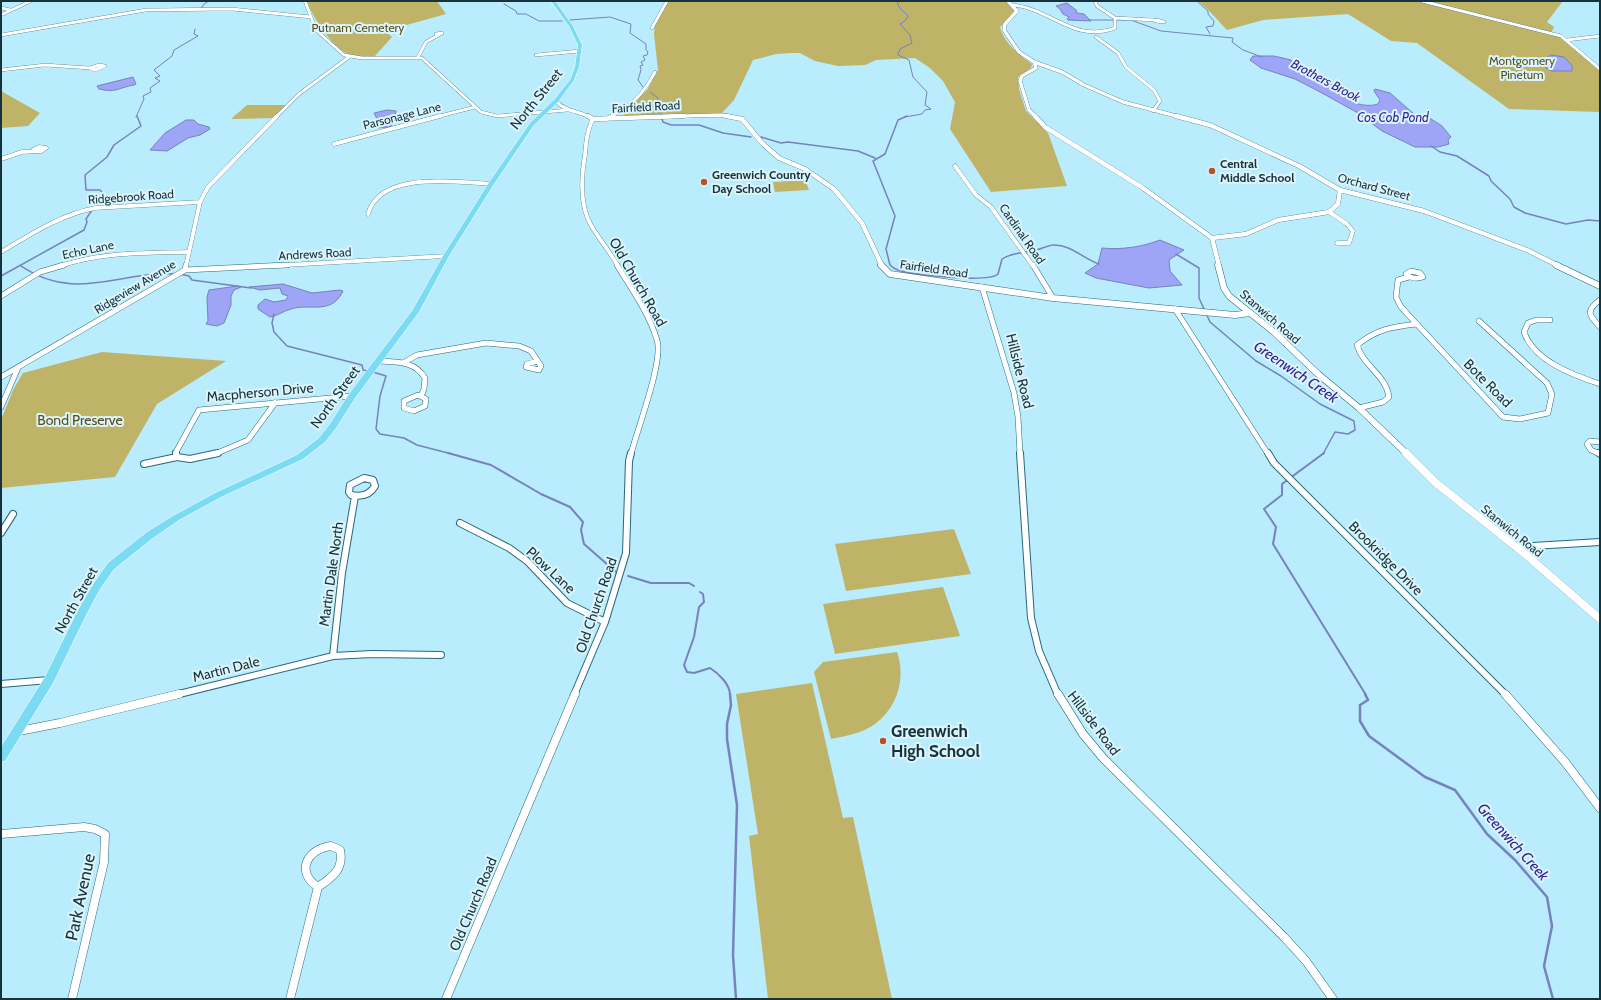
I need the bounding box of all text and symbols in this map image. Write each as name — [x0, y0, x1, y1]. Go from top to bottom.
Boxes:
park label: Putnam Cemetery — [312, 20, 404, 35]
park label: Montgomery Pinetum — [1489, 53, 1555, 82]
water label: Brothers Brook — [1289, 55, 1364, 105]
street label: North Street — [506, 65, 566, 133]
street label: Fairfield Road — [611, 97, 681, 116]
street label: Parsonage Lane — [361, 99, 442, 132]
water label: Cos Cob Pond — [1357, 109, 1429, 125]
place label: Central Middle School — [1220, 156, 1294, 185]
marker: Central Middle School — [1207, 166, 1217, 176]
place label: Greenwich Country Day School — [712, 167, 811, 196]
street label: Orchard Street — [1336, 170, 1412, 203]
marker: Greenwich Country Day School — [699, 177, 709, 187]
street label: Ridgebrook Road — [88, 186, 174, 207]
street label: Cardinal Road — [996, 201, 1049, 267]
street label: Old Church Road — [605, 234, 671, 330]
street label: Echo Lane — [61, 237, 115, 262]
street label: Andrews Road — [278, 244, 352, 263]
street label: Ridgeview Avenue — [91, 256, 178, 317]
street label: Fairfield Road — [899, 256, 969, 281]
street label: Stanwich Road — [1237, 286, 1304, 347]
street label: Hillside Road — [1002, 332, 1038, 410]
water label: Greenwich Creek — [1250, 337, 1342, 407]
street label: Bote Road — [1460, 355, 1516, 411]
street label: North Street — [306, 362, 364, 432]
street label: Macpherson Drive — [206, 378, 314, 406]
park label: Bond Preserve — [37, 411, 123, 429]
street label: Stanwich Road — [1478, 501, 1546, 560]
street label: Brookridge Drive — [1345, 517, 1427, 599]
street label: Martin Dale North — [315, 520, 347, 628]
street label: Plow Lane — [523, 543, 579, 597]
street label: Old Church Road — [571, 555, 621, 655]
street label: North Street — [50, 563, 102, 636]
street label: Martin Dale — [191, 652, 261, 686]
street label: Hillside Road — [1064, 687, 1124, 759]
place label: Greenwich High School — [891, 721, 980, 761]
marker: Greenwich High School — [878, 736, 888, 746]
water label: Greenwich Creek — [1473, 799, 1553, 885]
street label: Park Avenue — [61, 851, 99, 942]
street label: Old Church Road — [445, 854, 501, 954]

